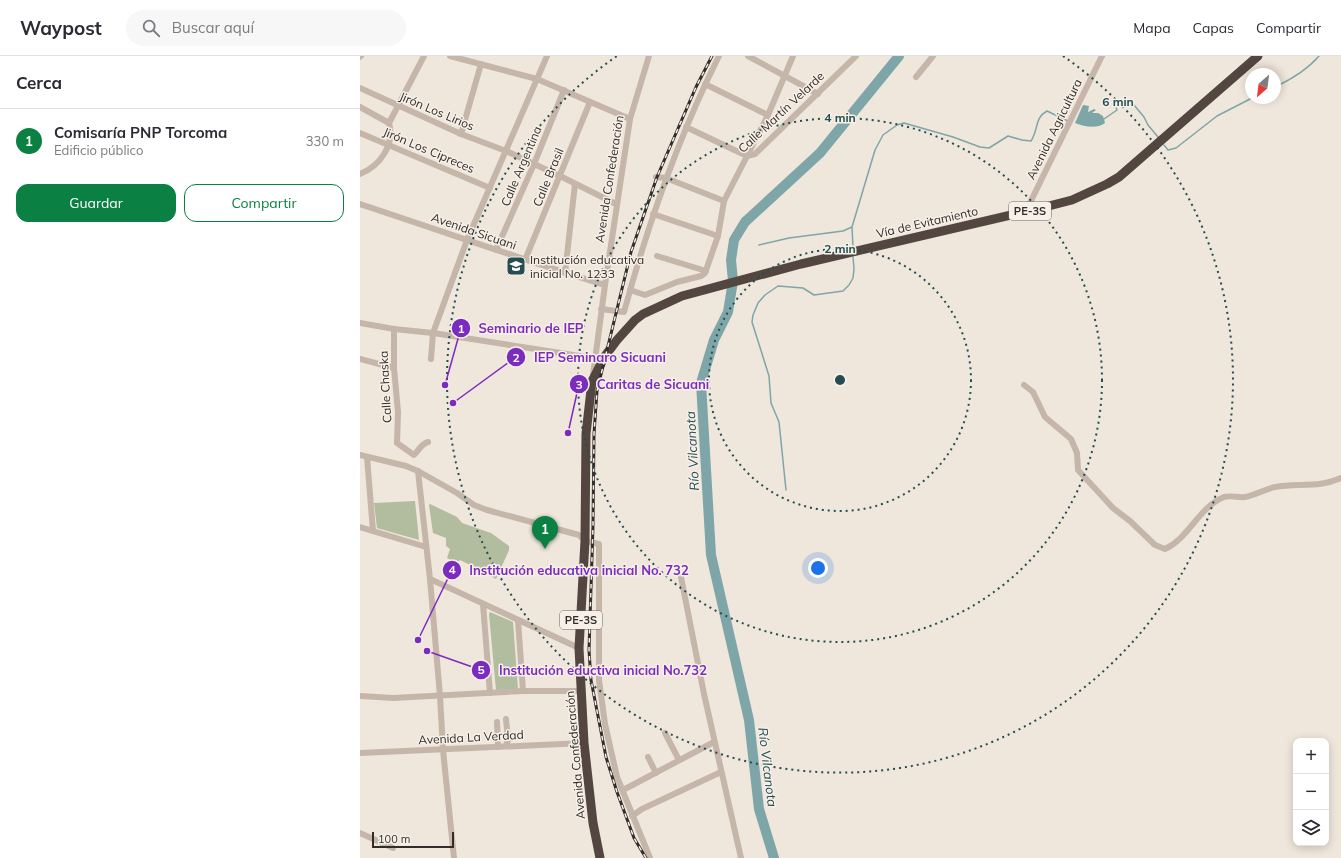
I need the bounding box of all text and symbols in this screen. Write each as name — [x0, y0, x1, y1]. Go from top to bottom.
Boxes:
search box — [126, 10, 406, 46]
text: Waypost — [20, 16, 102, 40]
icon: search — [140, 17, 162, 39]
text: Buscar aquí — [172, 18, 254, 37]
text: Mapa — [1133, 19, 1171, 37]
text: Capas — [1193, 19, 1234, 37]
text: Compartir — [1256, 19, 1321, 37]
street label: Calle Martín Velarde — [735, 68, 827, 156]
north arrow — [1245, 68, 1281, 104]
text: Cerca — [16, 72, 62, 93]
street label: Avenida Agricultura — [1023, 76, 1085, 182]
street label: Jirón Los Lirios — [397, 88, 477, 134]
text: 6 min — [1102, 94, 1134, 109]
text: 4 min — [824, 110, 856, 125]
street label: Avenida Confederación — [592, 114, 626, 244]
text: Comisaría PNP Torcoma — [54, 123, 227, 142]
street label: Jirón Los Cipreces — [381, 124, 477, 176]
street label: Calle Argentina — [497, 124, 545, 208]
text: 1 — [25, 133, 33, 149]
text: 330 m — [306, 133, 344, 149]
text: Edificio público — [54, 142, 143, 158]
street label: Calle Brasil — [529, 145, 567, 209]
button: Guardar — [16, 184, 176, 222]
button: Compartir — [184, 184, 344, 222]
road number: PE-3S — [1009, 202, 1051, 220]
street label: Vía de Evitamiento — [875, 203, 979, 241]
street label: Avenida Sicuani — [429, 209, 519, 253]
text: 2 min — [824, 241, 856, 256]
place label: Institución educativa inicial No. 1233 — [530, 252, 644, 281]
school or university icon: Institución educativa inicial No. 1233 — [505, 255, 527, 277]
callout: Seminario de IEP — [451, 316, 592, 341]
text: Seminario de IEP — [478, 320, 584, 336]
text: 1 — [457, 321, 465, 336]
callout: IEP Seminaro Sicuani — [506, 345, 674, 370]
text: IEP Seminaro Sicuani — [534, 349, 666, 365]
text: 2 — [512, 350, 520, 365]
street label: Calle Chaska — [376, 351, 394, 423]
callout: Caritas de Sicuani — [569, 372, 717, 397]
centre of rings — [833, 373, 847, 387]
text: Caritas de Sicuani — [597, 376, 709, 392]
text: 3 — [575, 377, 583, 392]
water label: Río Vilcanota — [682, 411, 702, 491]
pin: 1 — [532, 516, 558, 549]
callout: Institución educativa inicial No. 732 — [442, 558, 697, 583]
your location — [808, 558, 828, 578]
text: 4 — [448, 562, 456, 577]
text: Institución educativa inicial No. 732 — [469, 562, 689, 578]
road number: PE-3S — [560, 611, 602, 629]
callout: Institución eductiva inicial No.732 — [471, 658, 715, 683]
text: 5 — [477, 662, 485, 677]
text: Institución eductiva inicial No.732 — [499, 662, 707, 678]
street label: Avenida Confederación — [562, 690, 588, 820]
water label: Río Vilcanota — [755, 726, 781, 808]
street label: Avenida La Verdad — [418, 727, 524, 747]
map controls — [1293, 738, 1329, 846]
button: + — [1293, 738, 1329, 774]
button: − — [1293, 774, 1329, 810]
button: layers — [1293, 810, 1329, 846]
scale bar — [372, 830, 454, 849]
text: 100 m — [378, 832, 410, 846]

